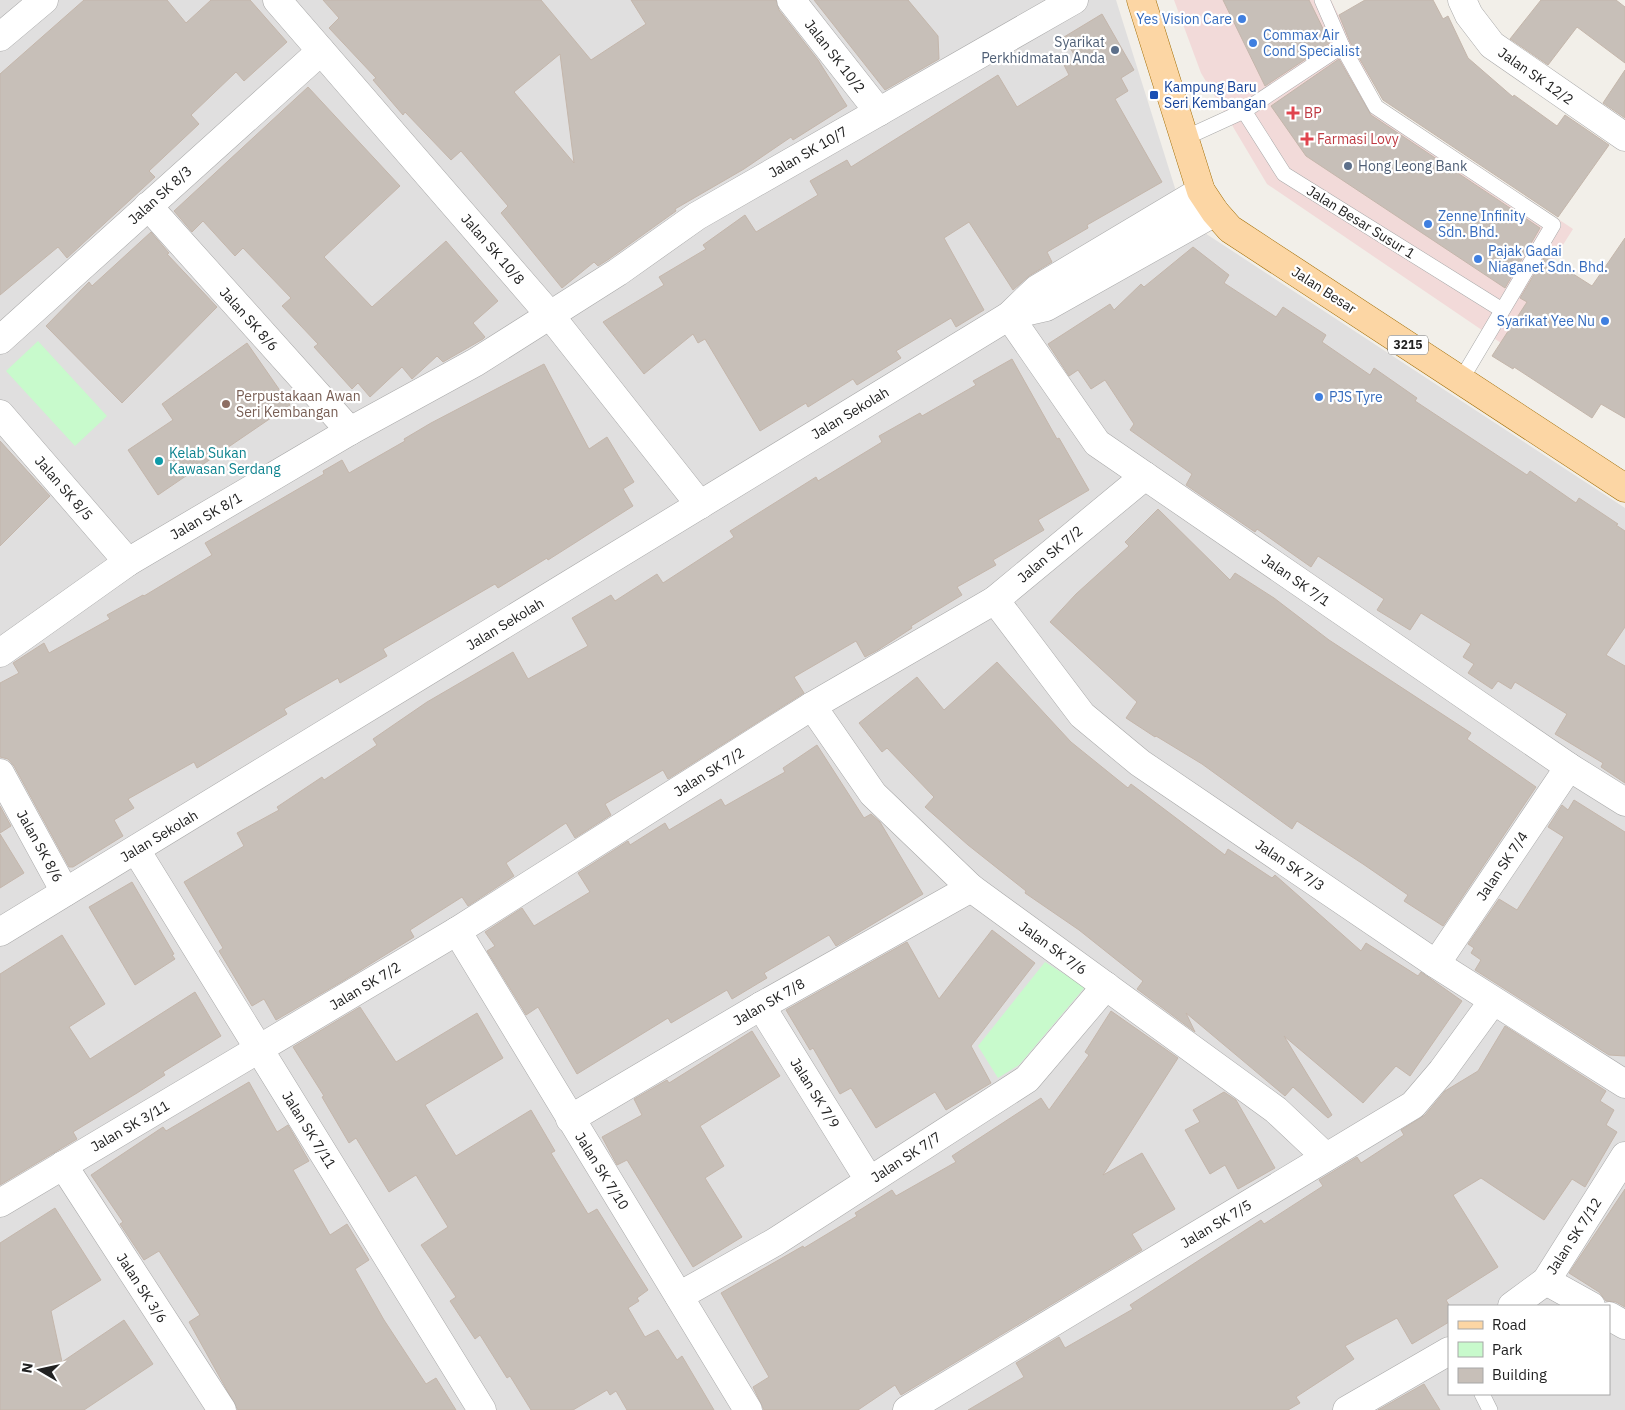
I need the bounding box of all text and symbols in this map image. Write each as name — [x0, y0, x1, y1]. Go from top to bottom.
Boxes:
place label: Yes Vision Care — [1136, 10, 1232, 28]
marker: Yes Vision Care — [1236, 13, 1248, 25]
street label: Jalan SK 10/2 — [801, 16, 869, 96]
place label: Commax Air Cond Specialist — [1263, 26, 1360, 60]
place label: Syarikat Perkhidmatan Anda — [981, 33, 1106, 67]
marker: Commax Air Cond Specialist — [1247, 37, 1259, 49]
street label: Jalan SK 12/2 — [1495, 43, 1577, 109]
marker: Syarikat Perkhidmatan Anda — [1109, 44, 1121, 56]
place label: Kampung Baru Seri Kembangan — [1164, 78, 1267, 112]
marker: Kampung Baru Seri Kembangan — [1148, 89, 1160, 101]
place label: BP — [1304, 104, 1322, 122]
marker: BP — [1286, 106, 1300, 120]
street label: Jalan SK 10/7 — [765, 122, 851, 182]
place label: Farmasi Lovy — [1317, 130, 1399, 148]
marker: Farmasi Lovy — [1301, 133, 1313, 145]
place label: Hong Leong Bank — [1358, 157, 1468, 175]
marker: Hong Leong Bank — [1342, 160, 1354, 172]
street label: Jalan SK 8/3 — [124, 162, 196, 228]
street label: Jalan Besar Susur 1 — [1303, 181, 1419, 263]
place label: Zenne Infinity Sdn. Bhd. — [1438, 207, 1525, 241]
street label: Jalan SK 10/8 — [457, 210, 529, 288]
marker: Zenne Infinity Sdn. Bhd. — [1422, 218, 1434, 230]
place label: Pajak Gadai Niaganet Sdn. Bhd. — [1488, 242, 1608, 276]
marker: Pajak Gadai Niaganet Sdn. Bhd. — [1472, 253, 1484, 265]
street label: Jalan Besar — [1288, 262, 1360, 318]
street label: Jalan SK 8/6 — [216, 283, 282, 355]
place label: Syarikat Yee Nu — [1497, 312, 1595, 330]
marker: Syarikat Yee Nu — [1599, 315, 1611, 327]
road number: 3215 — [1388, 336, 1428, 354]
street label: Jalan Sekolah — [808, 383, 892, 443]
place label: Perpustakaan Awan Seri Kembangan — [236, 387, 361, 421]
place label: PJS Tyre — [1329, 388, 1383, 406]
marker: PJS Tyre — [1313, 391, 1325, 403]
marker: Perpustakaan Awan Seri Kembangan — [220, 398, 232, 410]
place label: Kelab Sukan Kawasan Serdang — [169, 444, 281, 478]
street label: Jalan SK 8/5 — [31, 452, 97, 524]
marker: Kelab Sukan Kawasan Serdang — [153, 455, 165, 467]
street label: Jalan SK 8/1 — [167, 488, 245, 544]
street label: Jalan SK 7/2 — [1014, 522, 1086, 586]
street label: Jalan SK 7/1 — [1258, 550, 1334, 610]
street label: Jalan Sekolah — [463, 594, 547, 654]
street label: Jalan SK 7/2 — [670, 743, 748, 801]
street label: Jalan Sekolah — [117, 806, 201, 866]
street label: Jalan SK 8/6 — [13, 807, 67, 885]
street label: Jalan SK 7/4 — [1472, 828, 1532, 904]
street label: Jalan SK 7/3 — [1252, 835, 1328, 895]
street label: Jalan SK 7/6 — [1015, 917, 1091, 979]
street label: Jalan SK 7/2 — [326, 958, 404, 1014]
street label: Jalan SK 7/8 — [730, 974, 808, 1030]
street label: Jalan SK 7/9 — [786, 1054, 844, 1132]
street label: Jalan SK 7/11 — [278, 1088, 340, 1172]
street label: Jalan SK 3/11 — [87, 1096, 173, 1156]
street label: Jalan SK 7/7 — [868, 1128, 944, 1186]
street label: Jalan SK 7/10 — [571, 1129, 633, 1213]
street label: Jalan SK 7/12 — [1542, 1194, 1606, 1278]
street label: Jalan SK 7/5 — [1177, 1196, 1255, 1252]
street label: Jalan SK 3/6 — [113, 1250, 171, 1326]
legend — [1448, 1305, 1610, 1395]
text: Road — [1492, 1315, 1527, 1334]
text: Park — [1492, 1340, 1522, 1359]
north arrow — [15, 1345, 65, 1395]
text: N — [17, 1362, 37, 1374]
text: Building — [1492, 1365, 1547, 1384]

